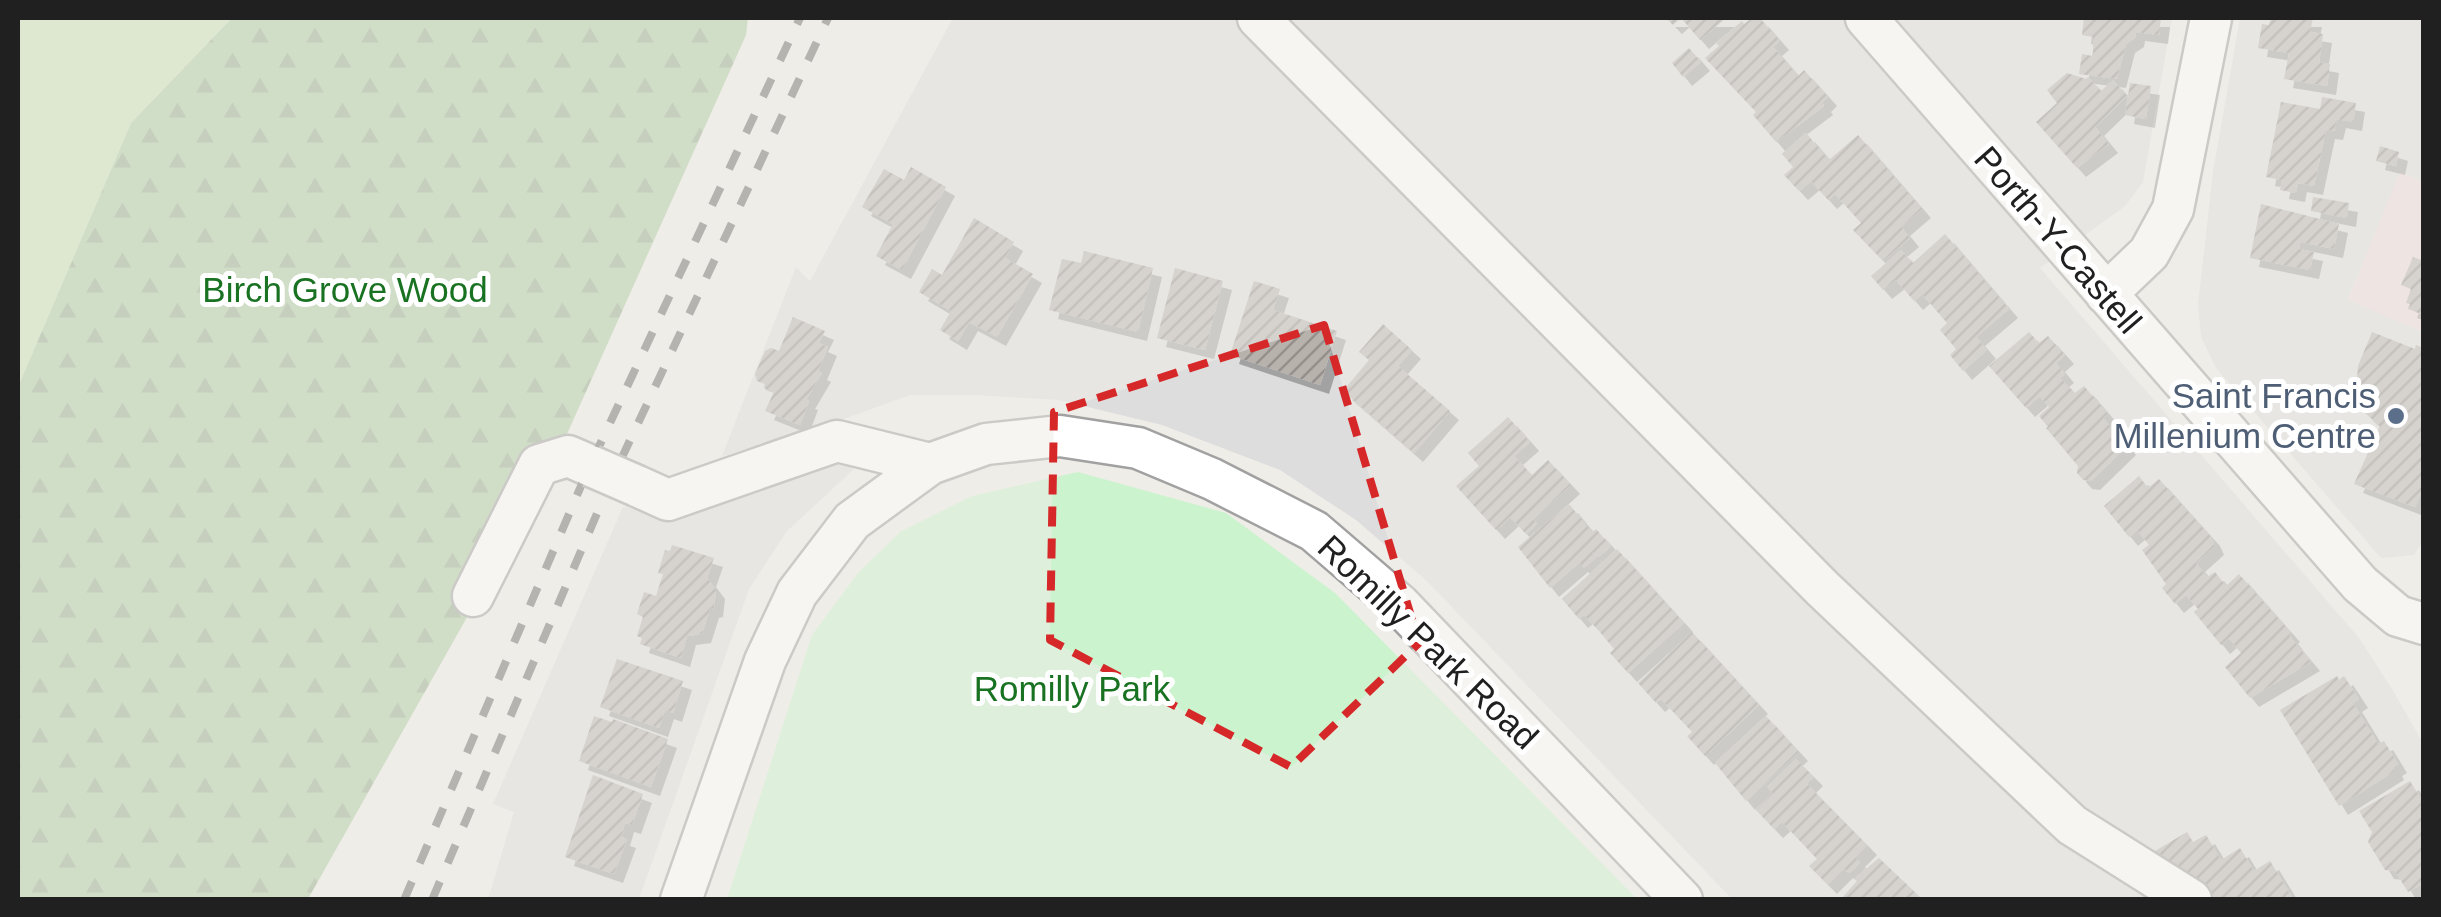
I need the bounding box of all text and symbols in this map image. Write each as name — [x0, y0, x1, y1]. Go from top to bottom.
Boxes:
street label: Porth-Y-Castell — [1967, 139, 2150, 341]
park label: Birch Grove Wood — [202, 270, 488, 309]
place label: Saint Francis Millenium Centre — [2113, 376, 2376, 455]
marker: Saint Francis Millenium Centre — [2385, 405, 2407, 427]
street label: Romilly Park Road — [1311, 527, 1546, 756]
park label: Romilly Park — [974, 669, 1171, 708]

